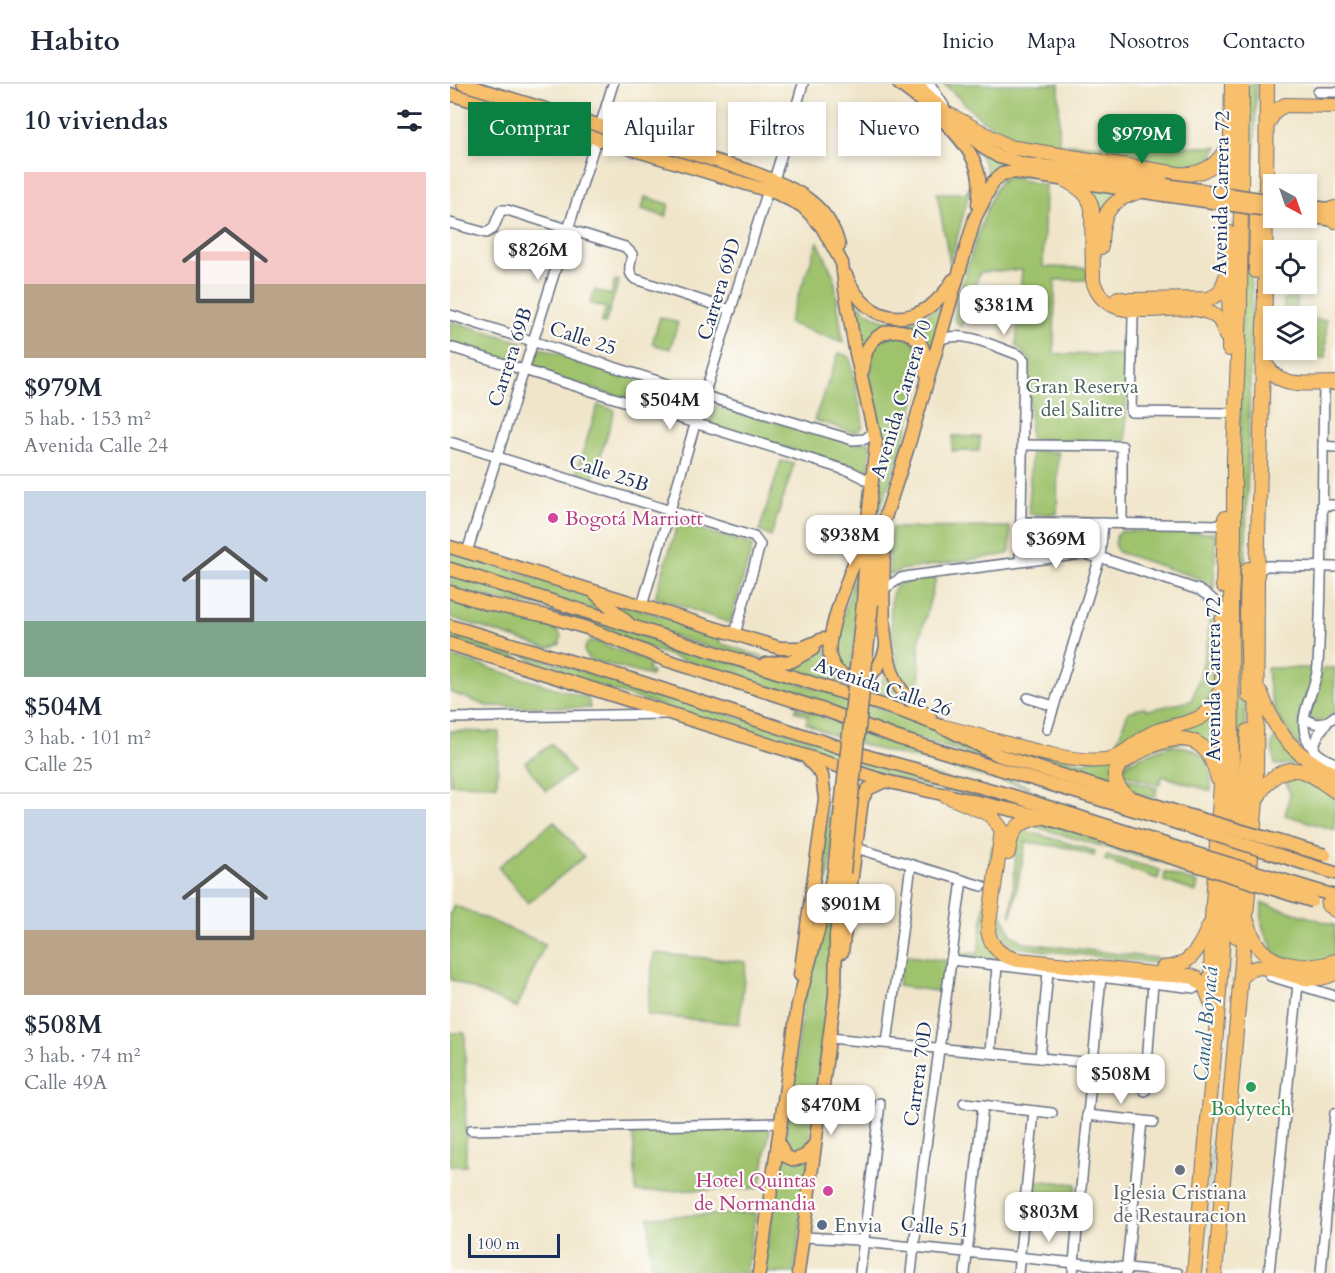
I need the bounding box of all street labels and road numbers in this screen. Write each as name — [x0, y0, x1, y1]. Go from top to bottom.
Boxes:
street label: Avenida Carrera 72 — [1206, 111, 1236, 275]
street label: Carrera 69D — [691, 235, 747, 343]
street label: Carrera 69B — [481, 304, 539, 410]
street label: Calle 25 — [546, 314, 620, 362]
street label: Avenida Carrera 70 — [864, 316, 938, 482]
street label: Calle 25B — [566, 447, 652, 499]
street label: Avenida Carrera 72 — [1200, 597, 1227, 761]
street label: Avenida Calle 26 — [810, 651, 956, 723]
street label: Carrera 70D — [897, 1020, 939, 1128]
street label: Calle 51 — [899, 1210, 971, 1244]

